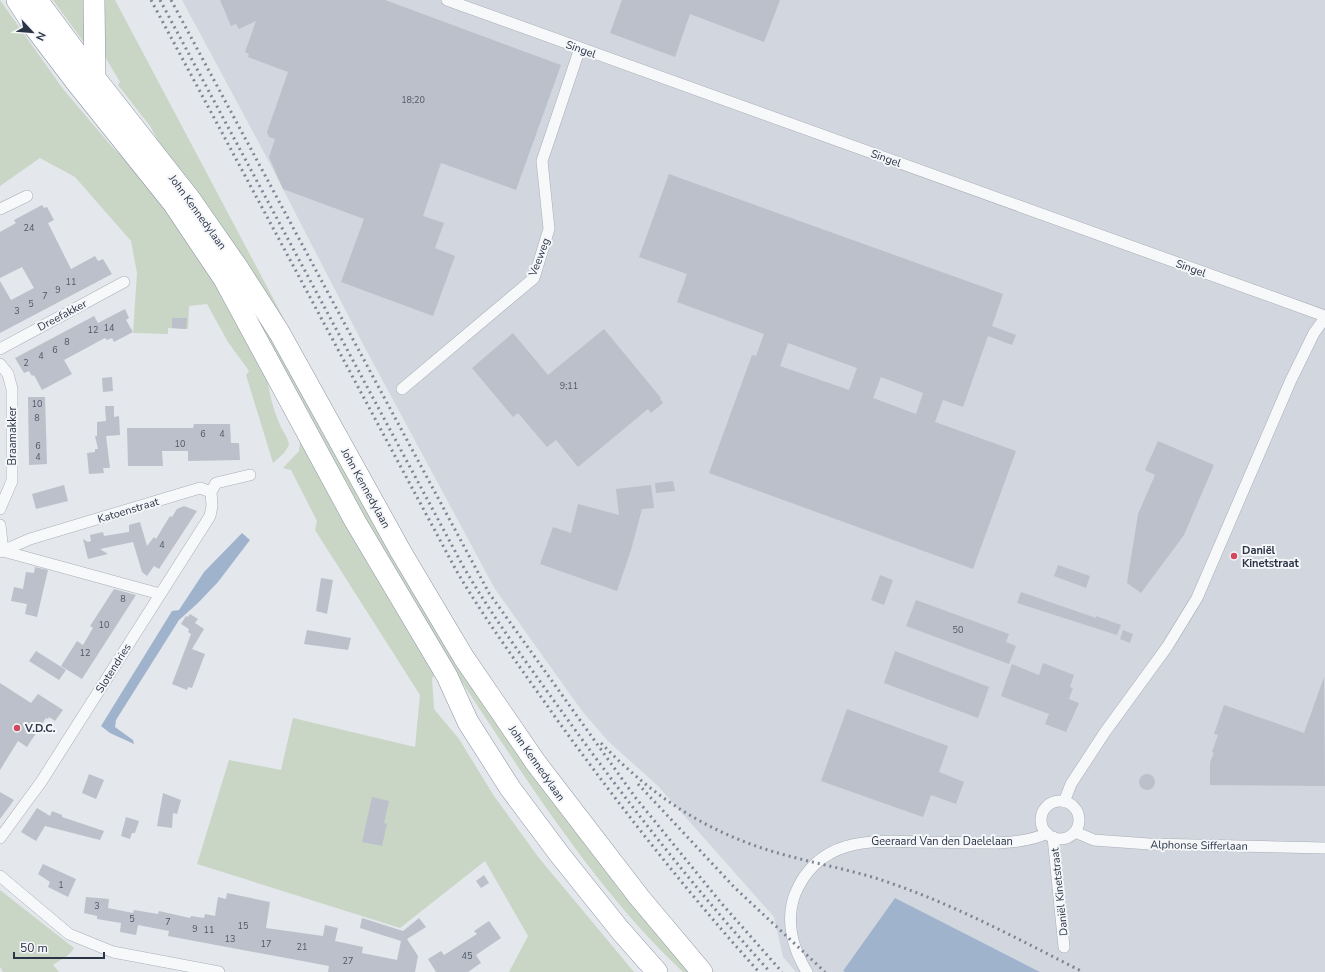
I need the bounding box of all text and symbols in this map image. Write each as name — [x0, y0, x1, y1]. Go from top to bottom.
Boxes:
north arrow — [12, 12, 52, 52]
text: N — [32, 29, 49, 43]
street label: Singel — [564, 37, 599, 62]
house number: 18;20 — [401, 94, 425, 106]
street label: Singel — [869, 146, 904, 171]
street label: John Kennedylaan — [165, 171, 230, 253]
house number: 24 — [24, 222, 35, 234]
street label: Veeweg — [525, 236, 554, 279]
street label: Singel — [1174, 256, 1209, 281]
house number: 11 — [66, 276, 76, 288]
house number: 9 — [55, 284, 61, 296]
house number: 7 — [42, 290, 48, 302]
street label: Dreefakker — [35, 296, 90, 335]
house number: 5 — [28, 298, 34, 310]
house number: 3 — [14, 305, 20, 317]
house number: 14 — [104, 322, 115, 334]
house number: 12 — [88, 324, 98, 336]
house number: 8 — [64, 336, 70, 348]
house number: 6 — [52, 344, 58, 356]
house number: 4 — [38, 350, 44, 362]
house number: 2 — [23, 357, 29, 369]
house number: 9;11 — [560, 380, 578, 392]
house number: 10 — [32, 398, 42, 410]
street label: Braamakker — [5, 407, 20, 465]
house number: 8 — [34, 412, 40, 424]
house number: 6 — [200, 428, 206, 440]
house number: 4 — [219, 428, 225, 440]
house number: 10 — [175, 438, 185, 450]
house number: 6 — [35, 440, 41, 452]
street label: John Kennedylaan — [337, 445, 394, 531]
house number: 4 — [35, 451, 41, 463]
street label: Katoenstraat — [96, 494, 161, 527]
house number: 4 — [159, 539, 165, 551]
place label: Daniël Kinetstraat — [1242, 543, 1300, 571]
marker: Daniël Kinetstraat — [1229, 551, 1239, 561]
house number: 8 — [120, 593, 126, 605]
house number: 10 — [99, 619, 109, 631]
house number: 50 — [953, 624, 963, 636]
street label: Slotendries — [92, 641, 135, 696]
house number: 12 — [80, 647, 90, 659]
place label: V.D.C. — [24, 721, 56, 736]
street label: John Kennedylaan — [504, 722, 568, 804]
marker: V.D.C. — [12, 723, 22, 733]
street label: Geeraard Van den Daelelaan — [871, 834, 1013, 849]
street label: Alphonse Sifferlaan — [1150, 837, 1248, 854]
street label: Daniël Kinetstraat — [1047, 847, 1072, 937]
house number: 1 — [58, 879, 64, 891]
house number: 3 — [94, 900, 100, 912]
house number: 5 — [129, 913, 135, 925]
house number: 7 — [165, 916, 171, 928]
house number: 15 — [238, 920, 248, 932]
house number: 9 — [192, 923, 198, 935]
house number: 11 — [204, 924, 214, 936]
house number: 13 — [225, 933, 235, 945]
scale bar — [14, 934, 104, 960]
house number: 17 — [261, 938, 271, 950]
text: 50 m — [20, 940, 48, 956]
house number: 21 — [297, 941, 307, 953]
house number: 45 — [462, 950, 472, 962]
house number: 27 — [343, 955, 353, 967]

